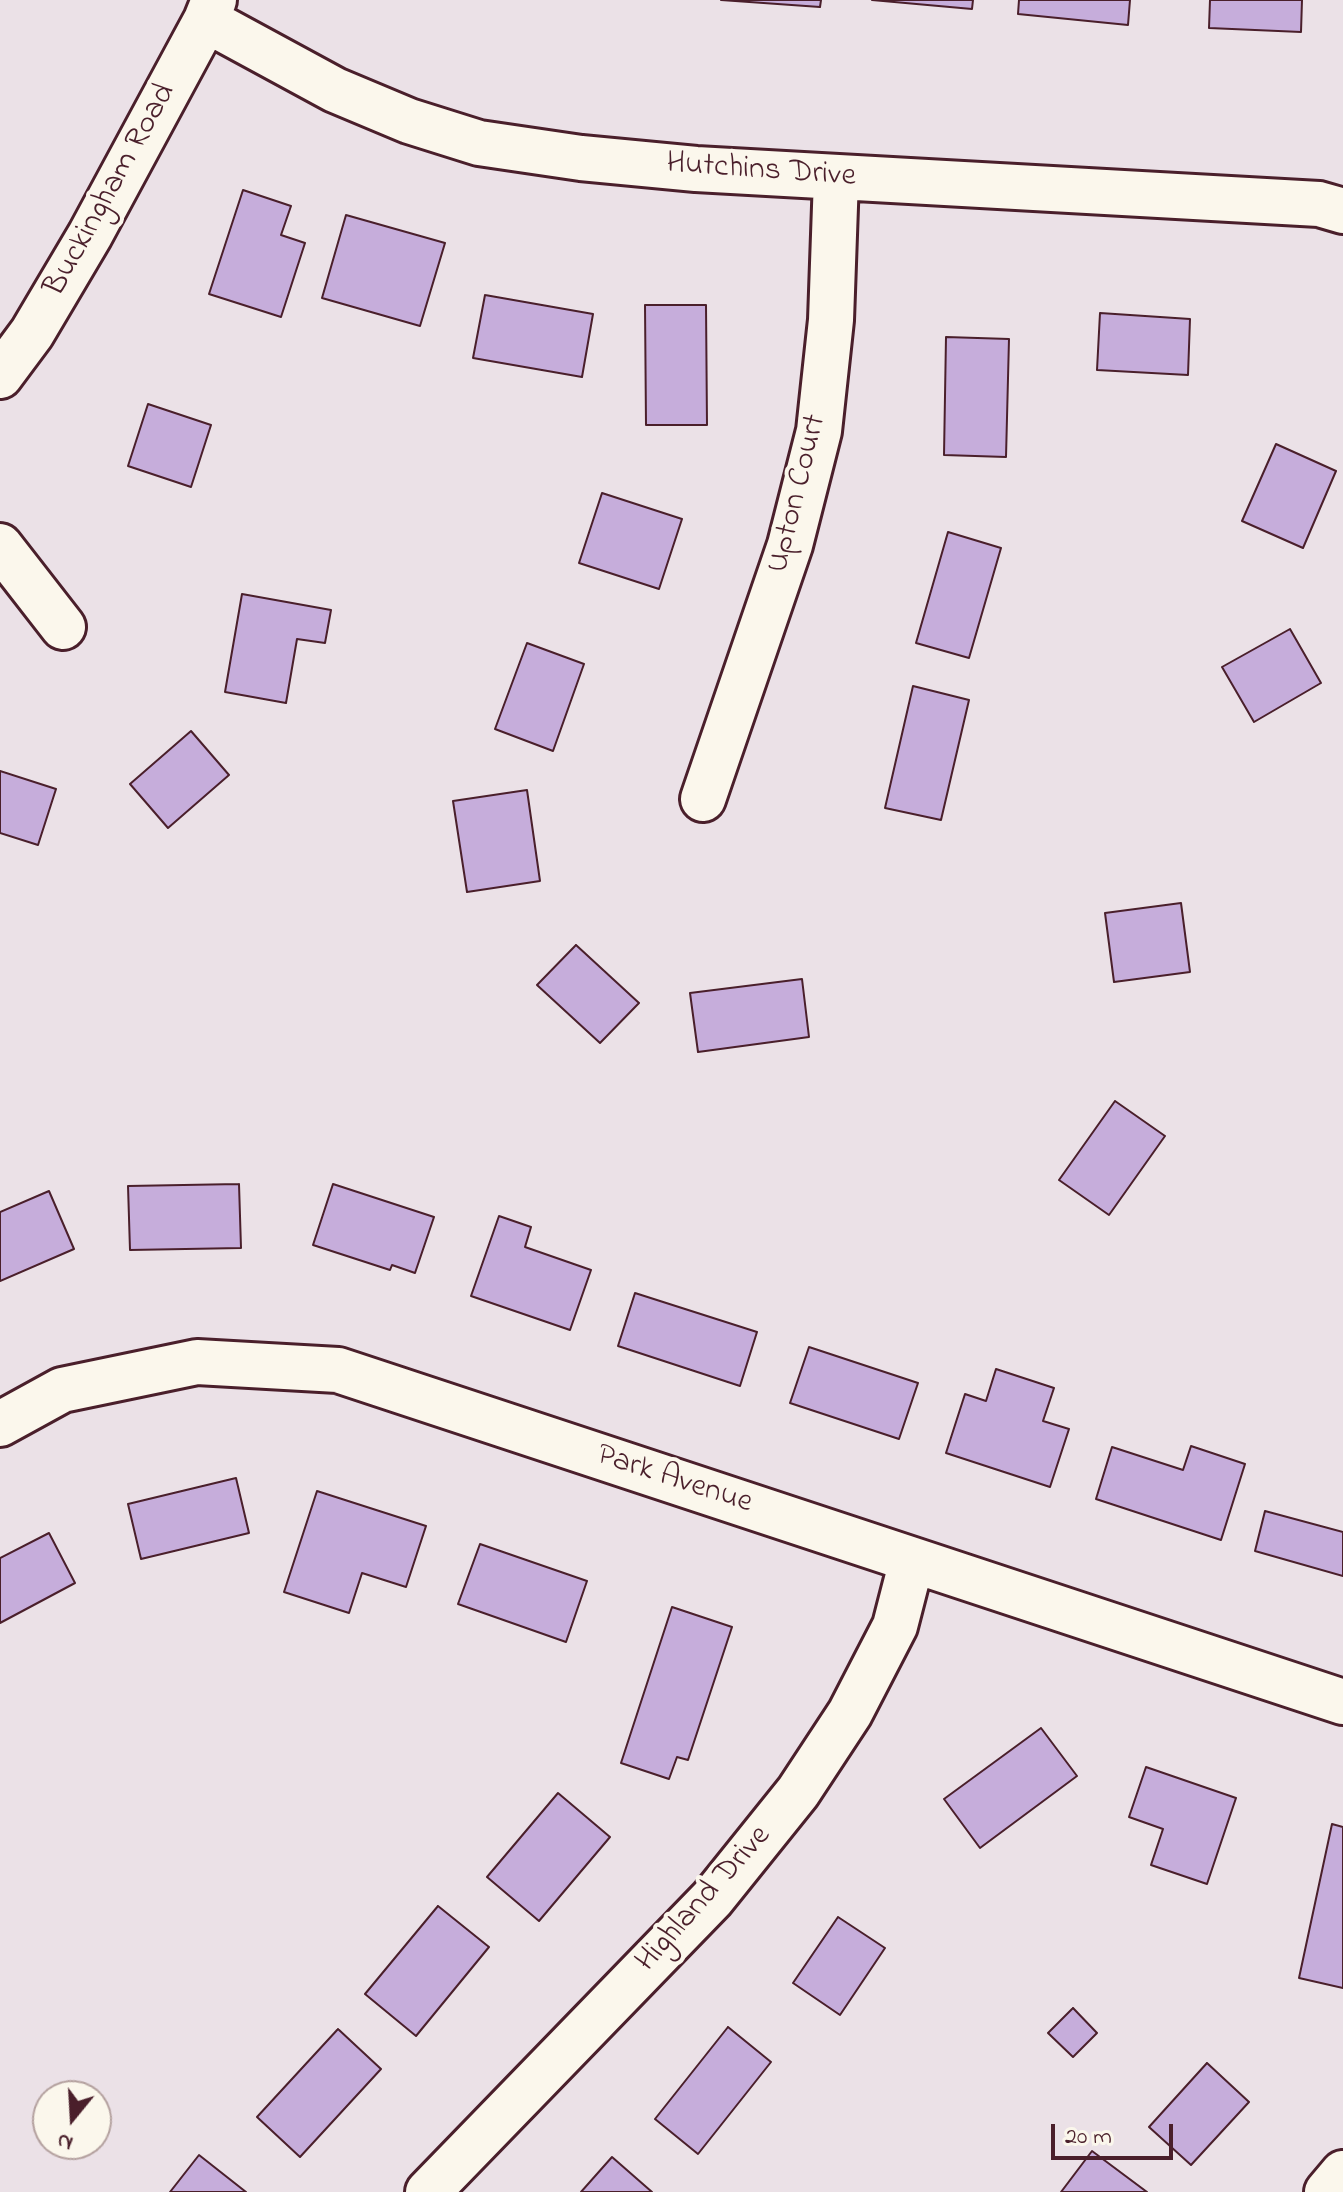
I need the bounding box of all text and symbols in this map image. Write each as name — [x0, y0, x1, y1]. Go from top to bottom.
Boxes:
street label: Buckingham Road — [38, 78, 186, 304]
street label: Hutchins Drive — [665, 146, 857, 198]
street label: Upton Court — [761, 411, 837, 577]
street label: Park Avenue — [591, 1438, 757, 1524]
street label: Highland Drive — [629, 1819, 781, 1981]
north arrow — [32, 2080, 112, 2160]
scale bar — [1055, 2108, 1177, 2158]
text: 20 m — [1065, 2120, 1112, 2155]
text: N — [53, 2123, 77, 2158]

